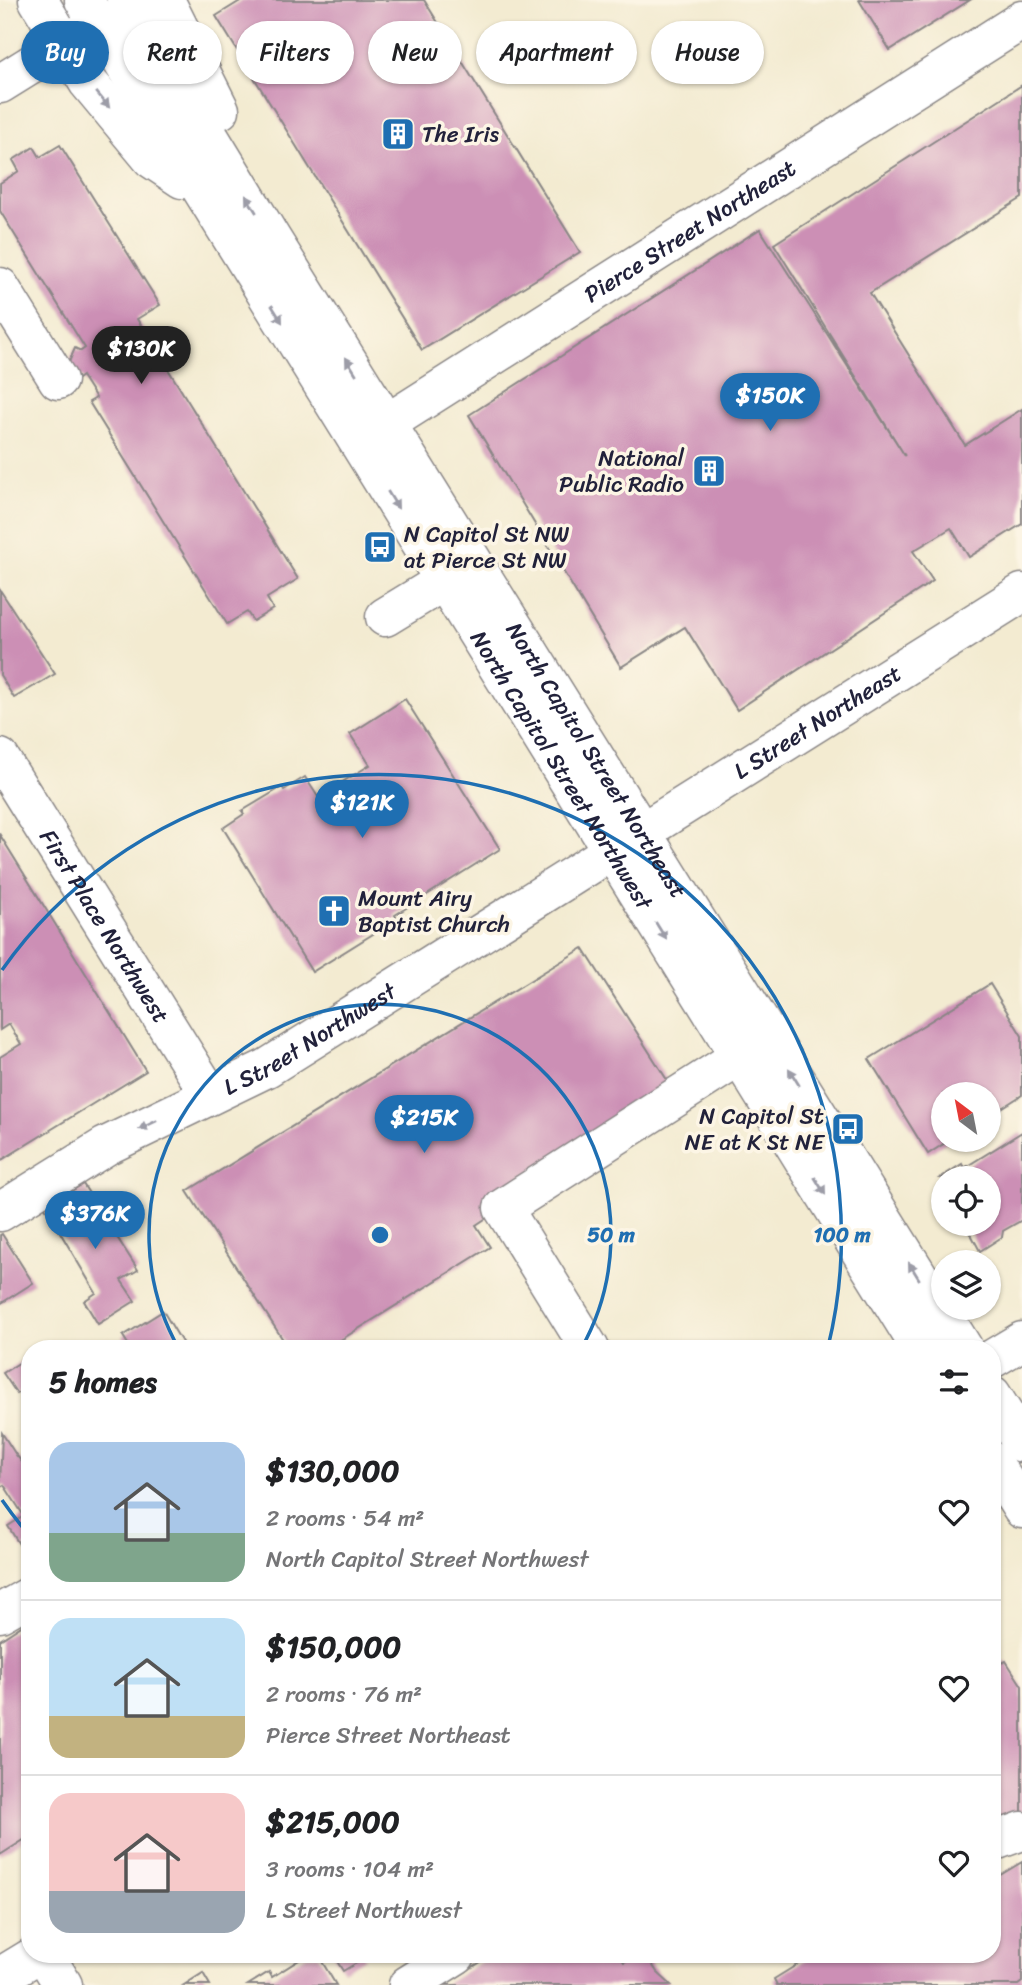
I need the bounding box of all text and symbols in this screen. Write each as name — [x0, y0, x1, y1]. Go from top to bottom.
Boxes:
chip: Buy — [21, 21, 109, 84]
chip: Rent — [123, 21, 222, 84]
chip: Filters — [236, 21, 354, 84]
chip: New — [368, 21, 462, 84]
chip: Apartment — [476, 21, 637, 84]
chip: House — [651, 21, 764, 84]
one-way arrow — [95, 91, 110, 108]
place label: The Iris — [422, 114, 500, 155]
building icon: The Iris — [379, 115, 417, 153]
street label: Pierce Street Northeast — [576, 148, 805, 314]
one-way arrow — [244, 195, 257, 214]
one-way arrow — [271, 304, 284, 323]
pin: $130K — [92, 326, 190, 386]
text: $130K — [108, 328, 174, 369]
one-way arrow — [345, 356, 358, 375]
pin: $150K — [721, 374, 819, 433]
text: $150K — [736, 375, 804, 416]
place label: National Public Radio — [559, 438, 684, 505]
building icon: National Public Radio — [690, 452, 728, 490]
one-way arrow — [387, 491, 400, 510]
place label: N Capitol St NW at Pierce St NW — [404, 514, 570, 581]
bus stop icon: N Capitol St NW at Pierce St NW — [361, 528, 399, 566]
street label: North Capitol Street Northeast — [494, 614, 698, 907]
street label: North Capitol Street Northwest — [459, 622, 665, 920]
street label: L Street Northeast — [725, 654, 910, 791]
pin: $121K — [313, 780, 411, 840]
text: $121K — [331, 782, 393, 823]
street label: First Place Northwest — [28, 821, 181, 1032]
place label: Mount Airy Baptist Church — [358, 878, 510, 945]
church icon: Mount Airy Baptist Church — [315, 892, 353, 930]
one-way arrow — [654, 921, 667, 940]
street label: L Street Northwest — [216, 971, 406, 1107]
one-way arrow — [788, 1068, 801, 1087]
north arrow — [931, 1082, 1001, 1152]
map controls — [931, 1082, 1001, 1320]
pin: $215K — [375, 1096, 473, 1155]
place label: N Capitol St NE at K St NE — [685, 1096, 825, 1163]
text: $215K — [391, 1097, 457, 1138]
bus stop icon: N Capitol St NE at K St NE — [829, 1110, 867, 1148]
one-way arrow — [138, 1119, 158, 1131]
button: locate — [931, 1166, 1001, 1236]
one-way arrow — [813, 1177, 826, 1196]
pin: $376K — [46, 1192, 144, 1251]
text: $376K — [61, 1193, 129, 1234]
text: 50 m — [587, 1216, 636, 1254]
text: 100 m — [813, 1216, 871, 1254]
centre of rings — [368, 1223, 392, 1247]
button: layers — [931, 1250, 1001, 1320]
one-way arrow — [908, 1261, 921, 1280]
text: 5 homes — [49, 1355, 157, 1409]
icon: filters — [935, 1363, 973, 1401]
text: $130,000 — [266, 1444, 399, 1498]
icon: home — [105, 1470, 189, 1554]
icon: heart — [935, 1493, 973, 1531]
text: 2 rooms · 54 m² — [266, 1498, 424, 1539]
text: North Capitol Street Northwest — [266, 1539, 589, 1580]
text: $150,000 — [266, 1620, 401, 1674]
icon: home — [105, 1646, 189, 1730]
icon: heart — [935, 1669, 973, 1707]
text: 2 rooms · 76 m² — [266, 1674, 422, 1715]
text: Pierce Street Northeast — [266, 1715, 511, 1756]
text: $215,000 — [266, 1795, 400, 1849]
icon: home — [105, 1821, 189, 1905]
icon: heart — [935, 1844, 973, 1882]
text: 3 rooms · 104 m² — [266, 1849, 434, 1890]
text: L Street Northwest — [266, 1890, 462, 1931]

